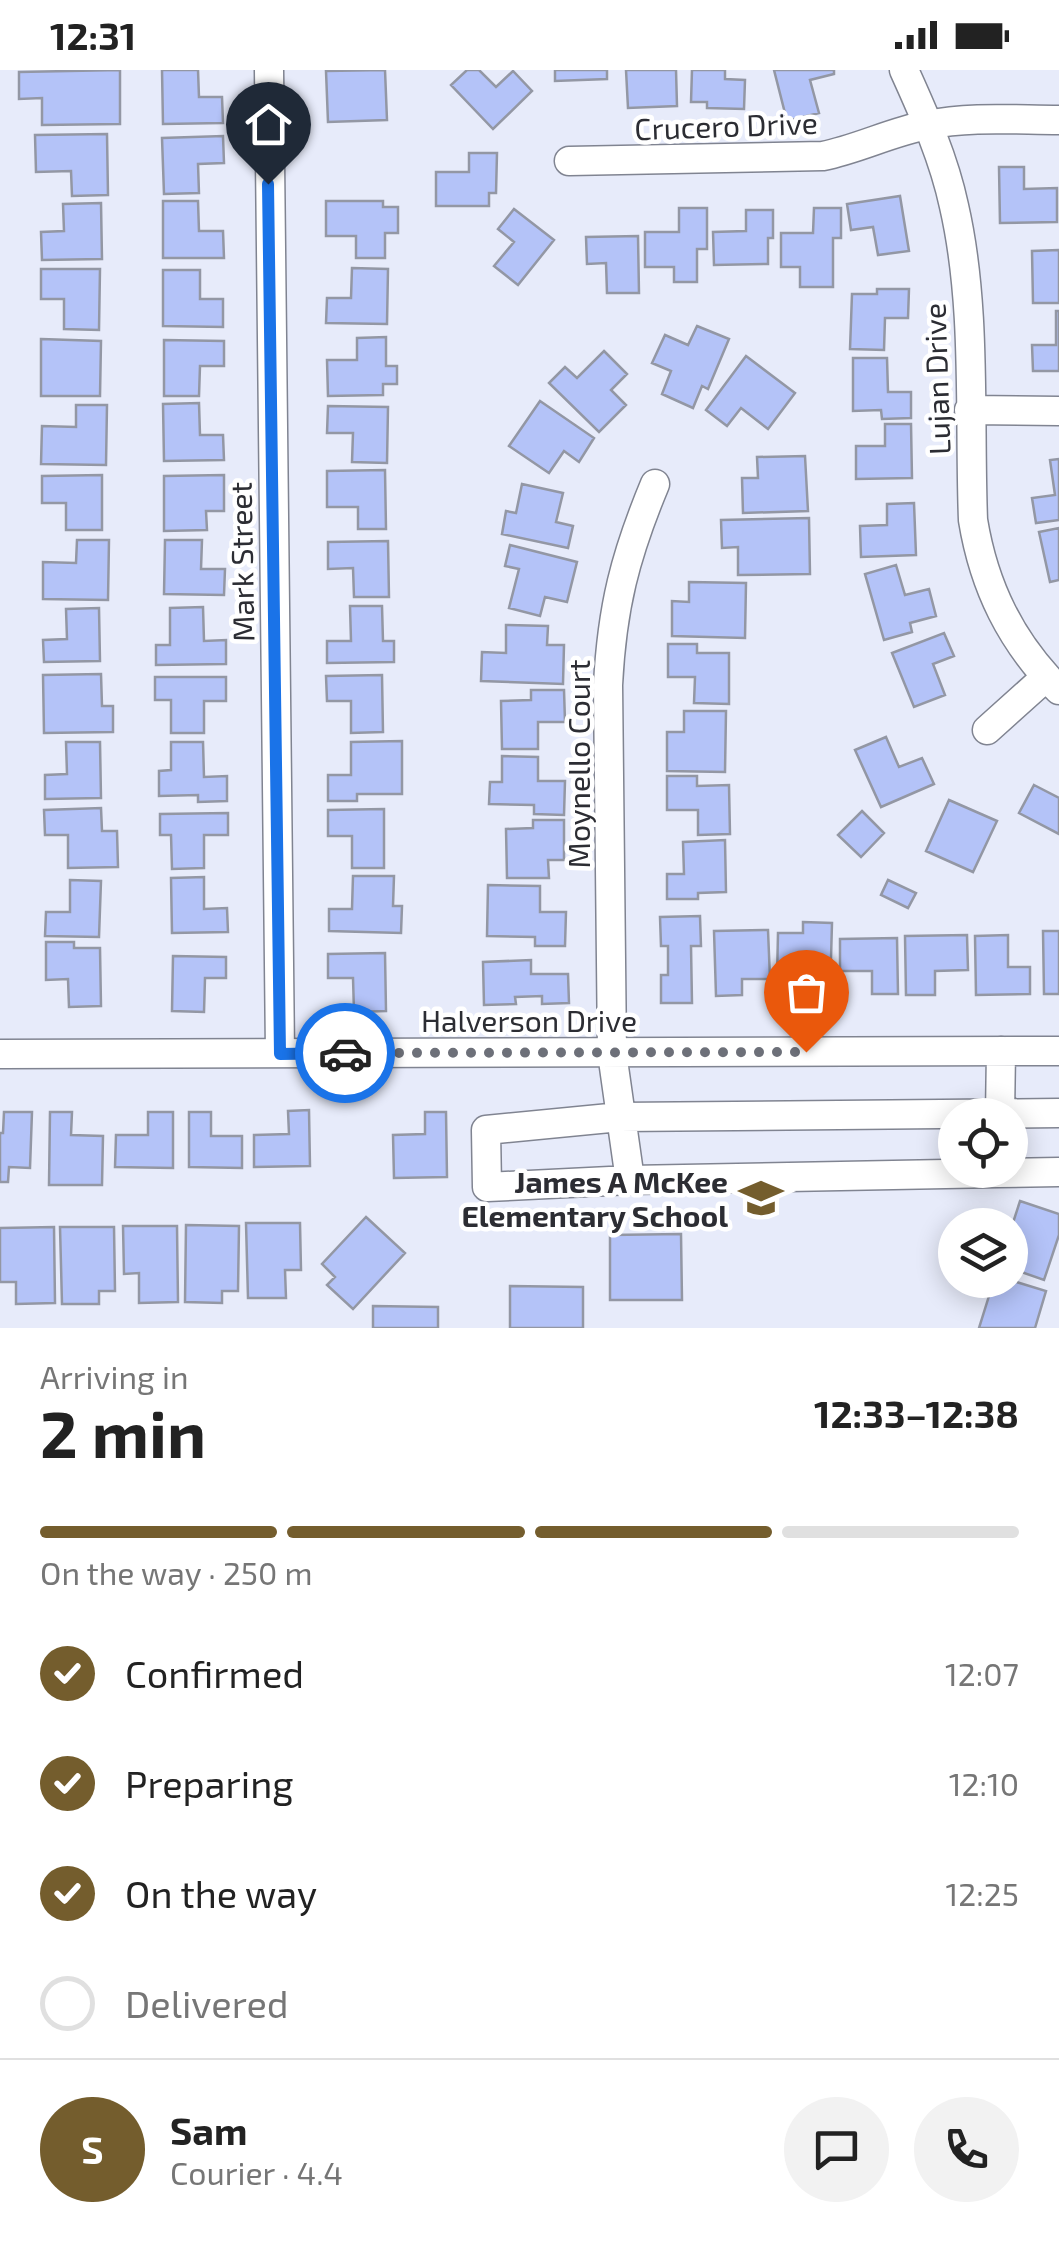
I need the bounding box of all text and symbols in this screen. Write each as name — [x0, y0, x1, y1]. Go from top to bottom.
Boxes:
text: 12:31 — [50, 12, 136, 58]
pin — [226, 82, 311, 185]
icon: home — [241, 97, 296, 152]
street label: Crucero Drive — [634, 104, 818, 146]
street label: Lujan Drive — [915, 302, 957, 456]
street label: Mark Street — [222, 482, 260, 642]
street label: Moynello Court — [560, 660, 596, 868]
pin — [764, 950, 849, 1053]
icon: bag — [779, 965, 834, 1020]
street label: Halverson Drive — [421, 1002, 637, 1038]
courier — [295, 1003, 395, 1103]
icon: car — [318, 1026, 373, 1081]
map controls — [938, 1098, 1028, 1298]
button: locate — [938, 1098, 1028, 1188]
place label: James A McKee Elementary School — [461, 1163, 728, 1234]
school or university icon: James A McKee Elementary School — [737, 1174, 785, 1222]
button: layers — [938, 1208, 1028, 1298]
text: Arriving in — [40, 1357, 189, 1395]
text: 12:33–12:38 — [814, 1390, 1019, 1436]
text: 2 min — [40, 1393, 206, 1471]
text: On the way · 250 m — [40, 1553, 312, 1591]
icon: check — [40, 1646, 95, 1701]
text: Confirmed — [125, 1650, 304, 1696]
text: 12:07 — [945, 1654, 1019, 1692]
icon: check — [40, 1756, 95, 1811]
text: Preparing — [125, 1760, 293, 1806]
text: 12:10 — [949, 1764, 1019, 1802]
icon: check — [40, 1866, 95, 1921]
text: On the way — [125, 1870, 317, 1916]
text: 12:25 — [946, 1874, 1019, 1912]
text: Delivered — [125, 1980, 289, 2026]
button: chat — [784, 2097, 889, 2202]
button: phone — [914, 2097, 1019, 2202]
text: Sam — [170, 2107, 247, 2153]
text: S — [81, 2126, 104, 2172]
text: Courier · 4.4 — [170, 2153, 343, 2191]

